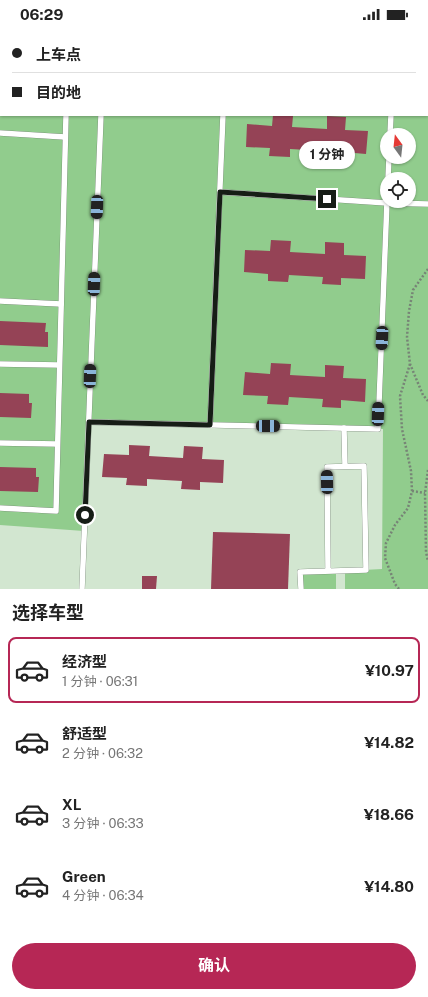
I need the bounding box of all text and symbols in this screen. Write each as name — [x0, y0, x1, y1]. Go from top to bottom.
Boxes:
text: 06:29 — [20, 6, 63, 23]
text: 上车点 — [36, 46, 81, 63]
text: 目的地 — [36, 84, 81, 101]
north arrow — [380, 128, 416, 164]
map controls — [380, 128, 416, 208]
callout: 1 分钟 — [299, 141, 355, 169]
text: 1 分钟 — [310, 147, 344, 162]
button: locate — [380, 172, 416, 208]
route end — [318, 190, 336, 208]
car — [91, 195, 103, 219]
car — [88, 272, 100, 296]
car — [375, 326, 389, 350]
car — [84, 364, 96, 388]
car — [372, 402, 384, 426]
car — [256, 420, 280, 432]
car — [321, 470, 333, 494]
route start — [76, 506, 94, 524]
text: 选择车型 — [12, 602, 84, 623]
icon: car — [14, 652, 50, 688]
text: 经济型 — [62, 653, 107, 670]
text: ¥10.97 — [365, 662, 414, 679]
text: 1 分钟 · 06:31 — [62, 674, 138, 689]
icon: car — [14, 724, 50, 760]
text: 舒适型 — [62, 725, 107, 742]
text: ¥14.82 — [364, 734, 414, 751]
text: 2 分钟 · 06:32 — [62, 746, 143, 761]
icon: car — [14, 796, 50, 832]
text: XL — [62, 796, 81, 813]
text: ¥18.66 — [364, 806, 414, 823]
text: 3 分钟 · 06:33 — [62, 816, 144, 831]
icon: car — [14, 868, 50, 904]
text: Green — [62, 868, 106, 885]
text: ¥14.80 — [364, 878, 414, 895]
text: 4 分钟 · 06:34 — [62, 888, 144, 903]
button: 确认 — [12, 943, 416, 989]

